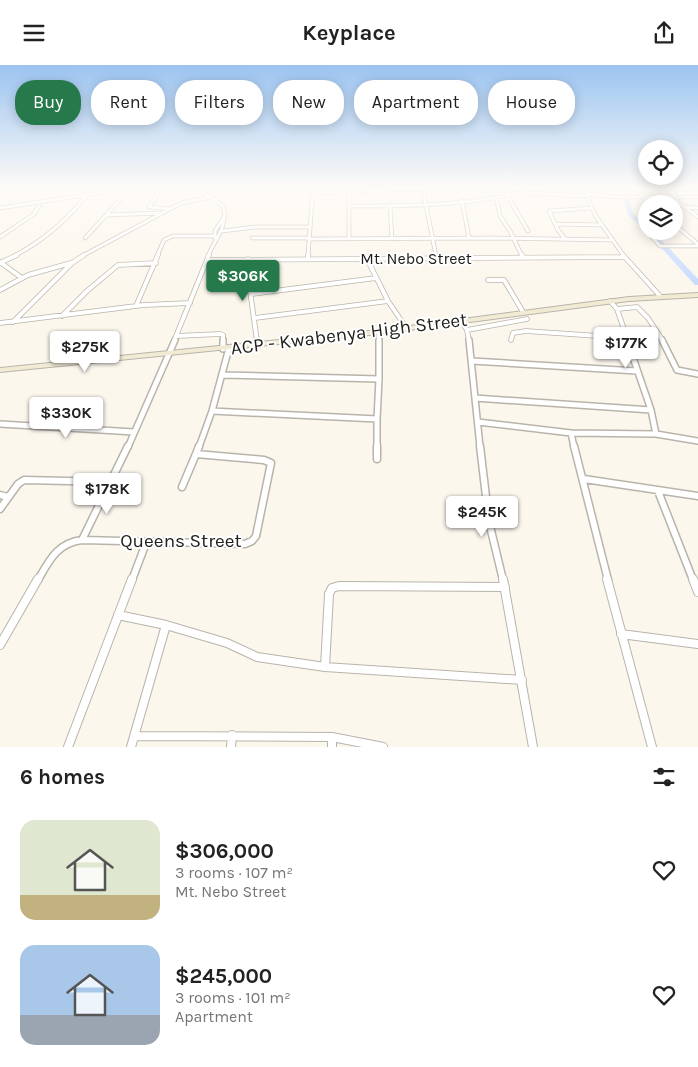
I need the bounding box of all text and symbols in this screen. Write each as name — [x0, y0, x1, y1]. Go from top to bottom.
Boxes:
icon: menu — [20, 19, 48, 47]
icon: share — [650, 19, 678, 47]
text: Keyplace — [302, 20, 396, 46]
chip: Buy — [15, 80, 81, 125]
chip: Rent — [91, 80, 165, 125]
chip: Filters — [175, 80, 263, 125]
chip: New — [273, 80, 344, 125]
chip: Apartment — [354, 80, 478, 125]
chip: House — [488, 80, 575, 125]
map controls — [638, 140, 683, 240]
button: locate — [638, 140, 683, 185]
button: layers — [638, 195, 683, 240]
street label: Mt. Nebo Street — [360, 249, 472, 268]
pin: $306K — [208, 259, 278, 302]
text: $306K — [217, 266, 269, 285]
street label: ACP - Kwabenya High Street — [230, 309, 468, 359]
pin: $177K — [591, 327, 661, 369]
pin: $275K — [50, 331, 120, 373]
text: $177K — [604, 333, 648, 352]
text: $275K — [61, 337, 109, 356]
pin: $330K — [31, 397, 101, 439]
text: $330K — [40, 403, 92, 422]
pin: $178K — [72, 473, 142, 515]
text: $178K — [84, 479, 130, 498]
pin: $245K — [447, 495, 517, 538]
text: $245K — [457, 502, 507, 521]
street label: Queens Street — [120, 530, 242, 552]
icon: filters — [650, 763, 678, 791]
text: 6 homes — [20, 765, 105, 789]
text: $306,000 — [175, 839, 274, 863]
icon: home — [60, 840, 120, 900]
icon: heart — [650, 856, 678, 884]
text: 3 rooms · 107 m² — [175, 863, 293, 882]
text: Mt. Nebo Street — [175, 882, 286, 901]
text: $245,000 — [175, 964, 272, 988]
icon: home — [60, 965, 120, 1025]
icon: heart — [650, 981, 678, 1009]
text: 3 rooms · 101 m² — [175, 988, 291, 1007]
text: Apartment — [175, 1007, 253, 1026]

